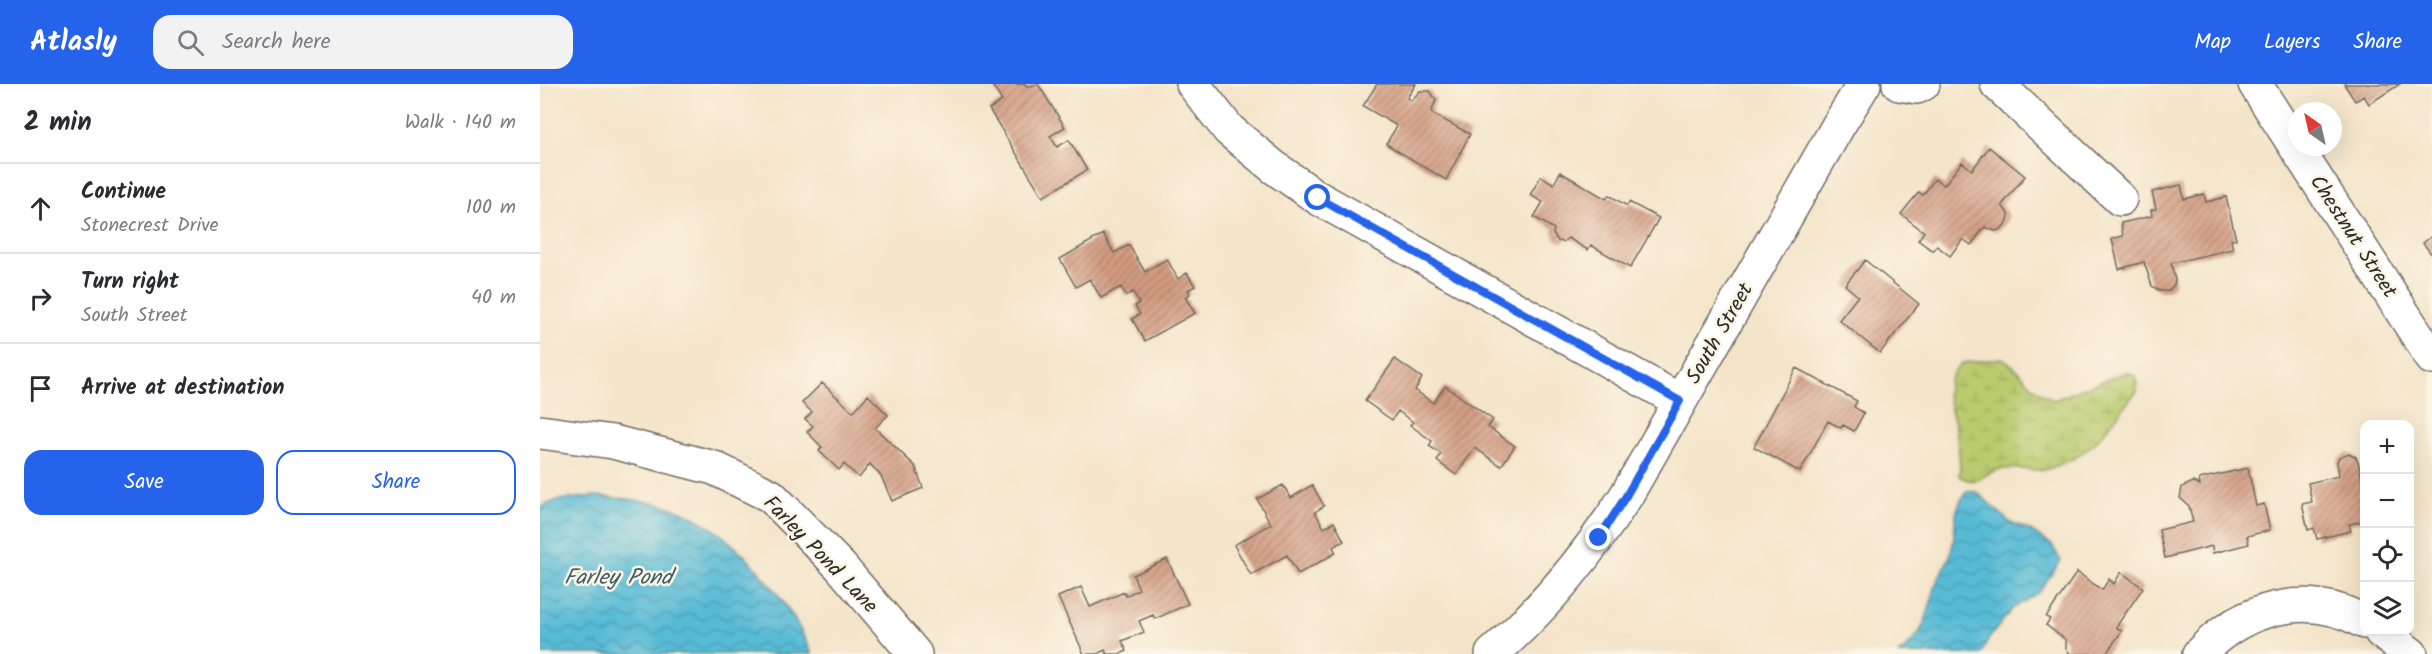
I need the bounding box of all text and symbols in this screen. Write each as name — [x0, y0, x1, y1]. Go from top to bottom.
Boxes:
search box — [153, 15, 573, 69]
text: Atlasly — [30, 20, 117, 65]
text: Search here — [222, 25, 331, 60]
icon: search — [174, 26, 207, 59]
text: Map — [2194, 26, 2231, 59]
text: Layers — [2264, 26, 2320, 59]
text: Share — [2353, 26, 2402, 59]
text: 2 min — [24, 102, 92, 144]
north arrow — [2288, 102, 2342, 156]
text: Walk · 140 m — [405, 107, 516, 139]
street label: Chestnut Street — [2300, 169, 2406, 306]
text: Continue — [81, 175, 166, 210]
route start — [1304, 184, 1330, 210]
icon: ahead — [24, 192, 57, 225]
text: 100 m — [466, 192, 516, 224]
text: Stonecrest Drive — [81, 210, 219, 242]
text: Turn right — [81, 265, 179, 300]
street label: South Street — [1678, 276, 1763, 390]
icon: right — [24, 282, 57, 315]
text: 40 m — [471, 282, 516, 314]
text: South Street — [81, 300, 188, 332]
text: Arrive at destination — [81, 371, 284, 406]
icon: arrive — [24, 372, 57, 405]
map controls — [2360, 420, 2414, 636]
button: + — [2360, 420, 2414, 474]
button: Save — [24, 450, 264, 515]
button: Share — [276, 450, 516, 515]
button: − — [2360, 474, 2414, 528]
street label: Farley Pond Lane — [755, 488, 886, 622]
route end — [1585, 524, 1611, 550]
button: locate — [2360, 528, 2414, 582]
water label: Farley Pond — [564, 561, 677, 596]
button: layers — [2360, 582, 2414, 636]

